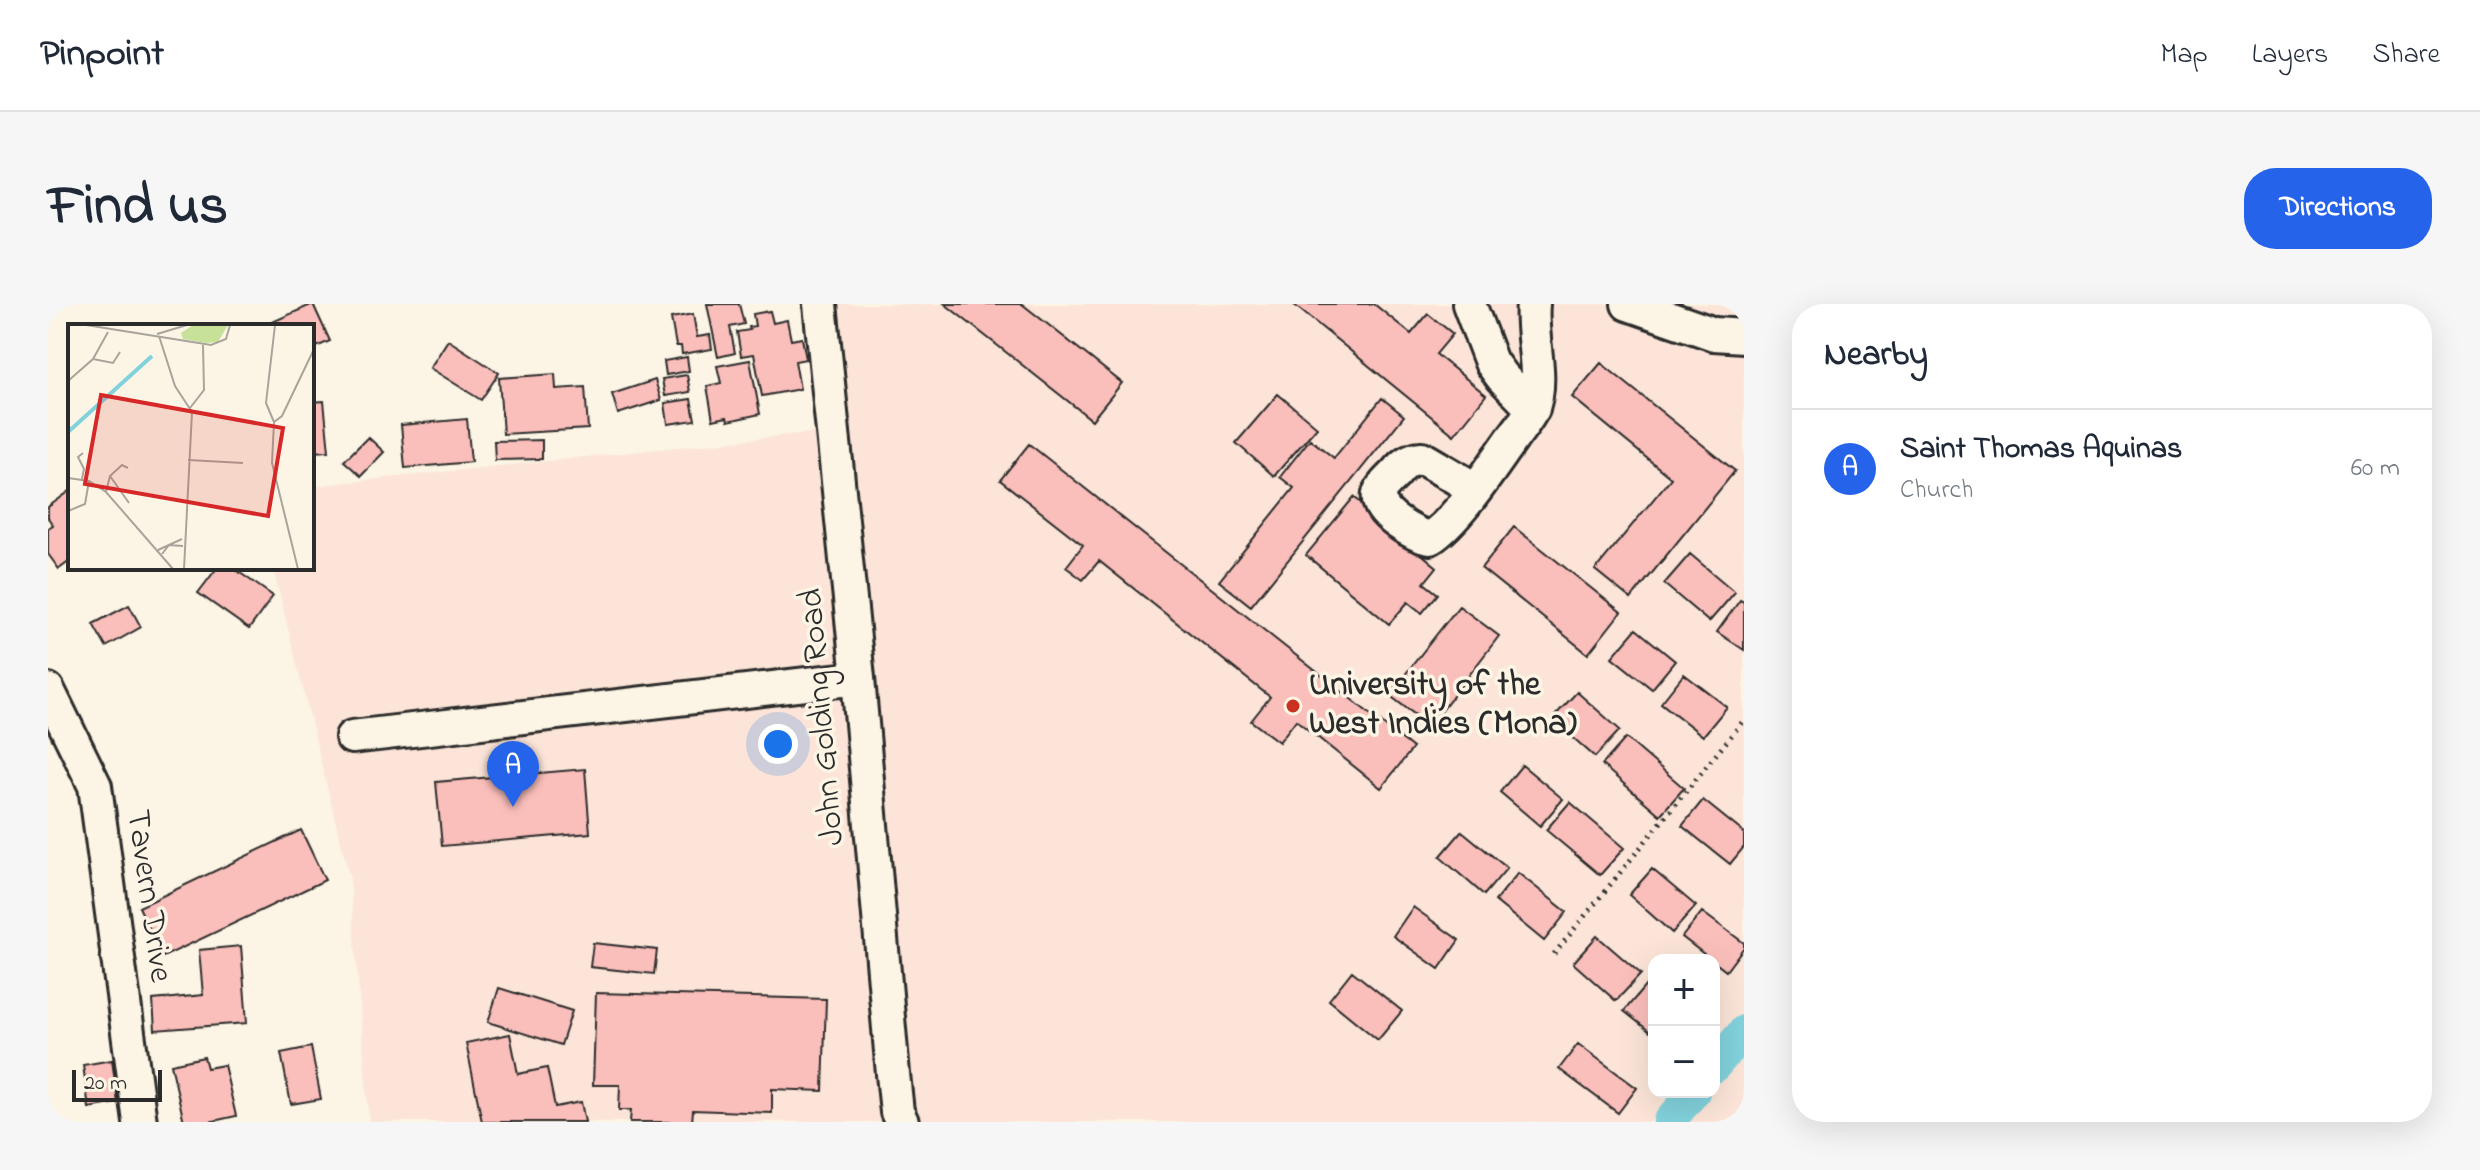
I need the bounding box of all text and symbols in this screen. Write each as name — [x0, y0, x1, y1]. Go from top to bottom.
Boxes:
text: Pinpoint — [40, 27, 164, 83]
text: Map — [2160, 35, 2208, 76]
text: Layers — [2252, 35, 2328, 76]
text: Share — [2372, 35, 2440, 76]
text: Find us — [48, 168, 228, 249]
button: Directions — [2244, 168, 2432, 249]
inset map — [68, 324, 314, 570]
text: Nearby — [1824, 331, 1928, 381]
text: Saint Thomas Aquinas — [1900, 428, 2182, 472]
text: A — [1842, 450, 1858, 488]
text: 60 m — [2351, 450, 2400, 488]
text: Church — [1900, 472, 1973, 510]
street label: John Golding Road — [787, 586, 859, 848]
place label: University of the West Indies (Mona) — [1309, 661, 1577, 750]
marker: University of the West Indies (Mona) — [1284, 697, 1302, 715]
your location — [758, 724, 798, 764]
pin: A — [487, 741, 539, 807]
street label: Tavern Drive — [111, 806, 185, 986]
map controls — [1648, 954, 1720, 1098]
button: + — [1648, 954, 1720, 1026]
button: − — [1648, 1026, 1720, 1098]
scale bar — [72, 1066, 162, 1102]
text: 20 m — [84, 1068, 127, 1100]

